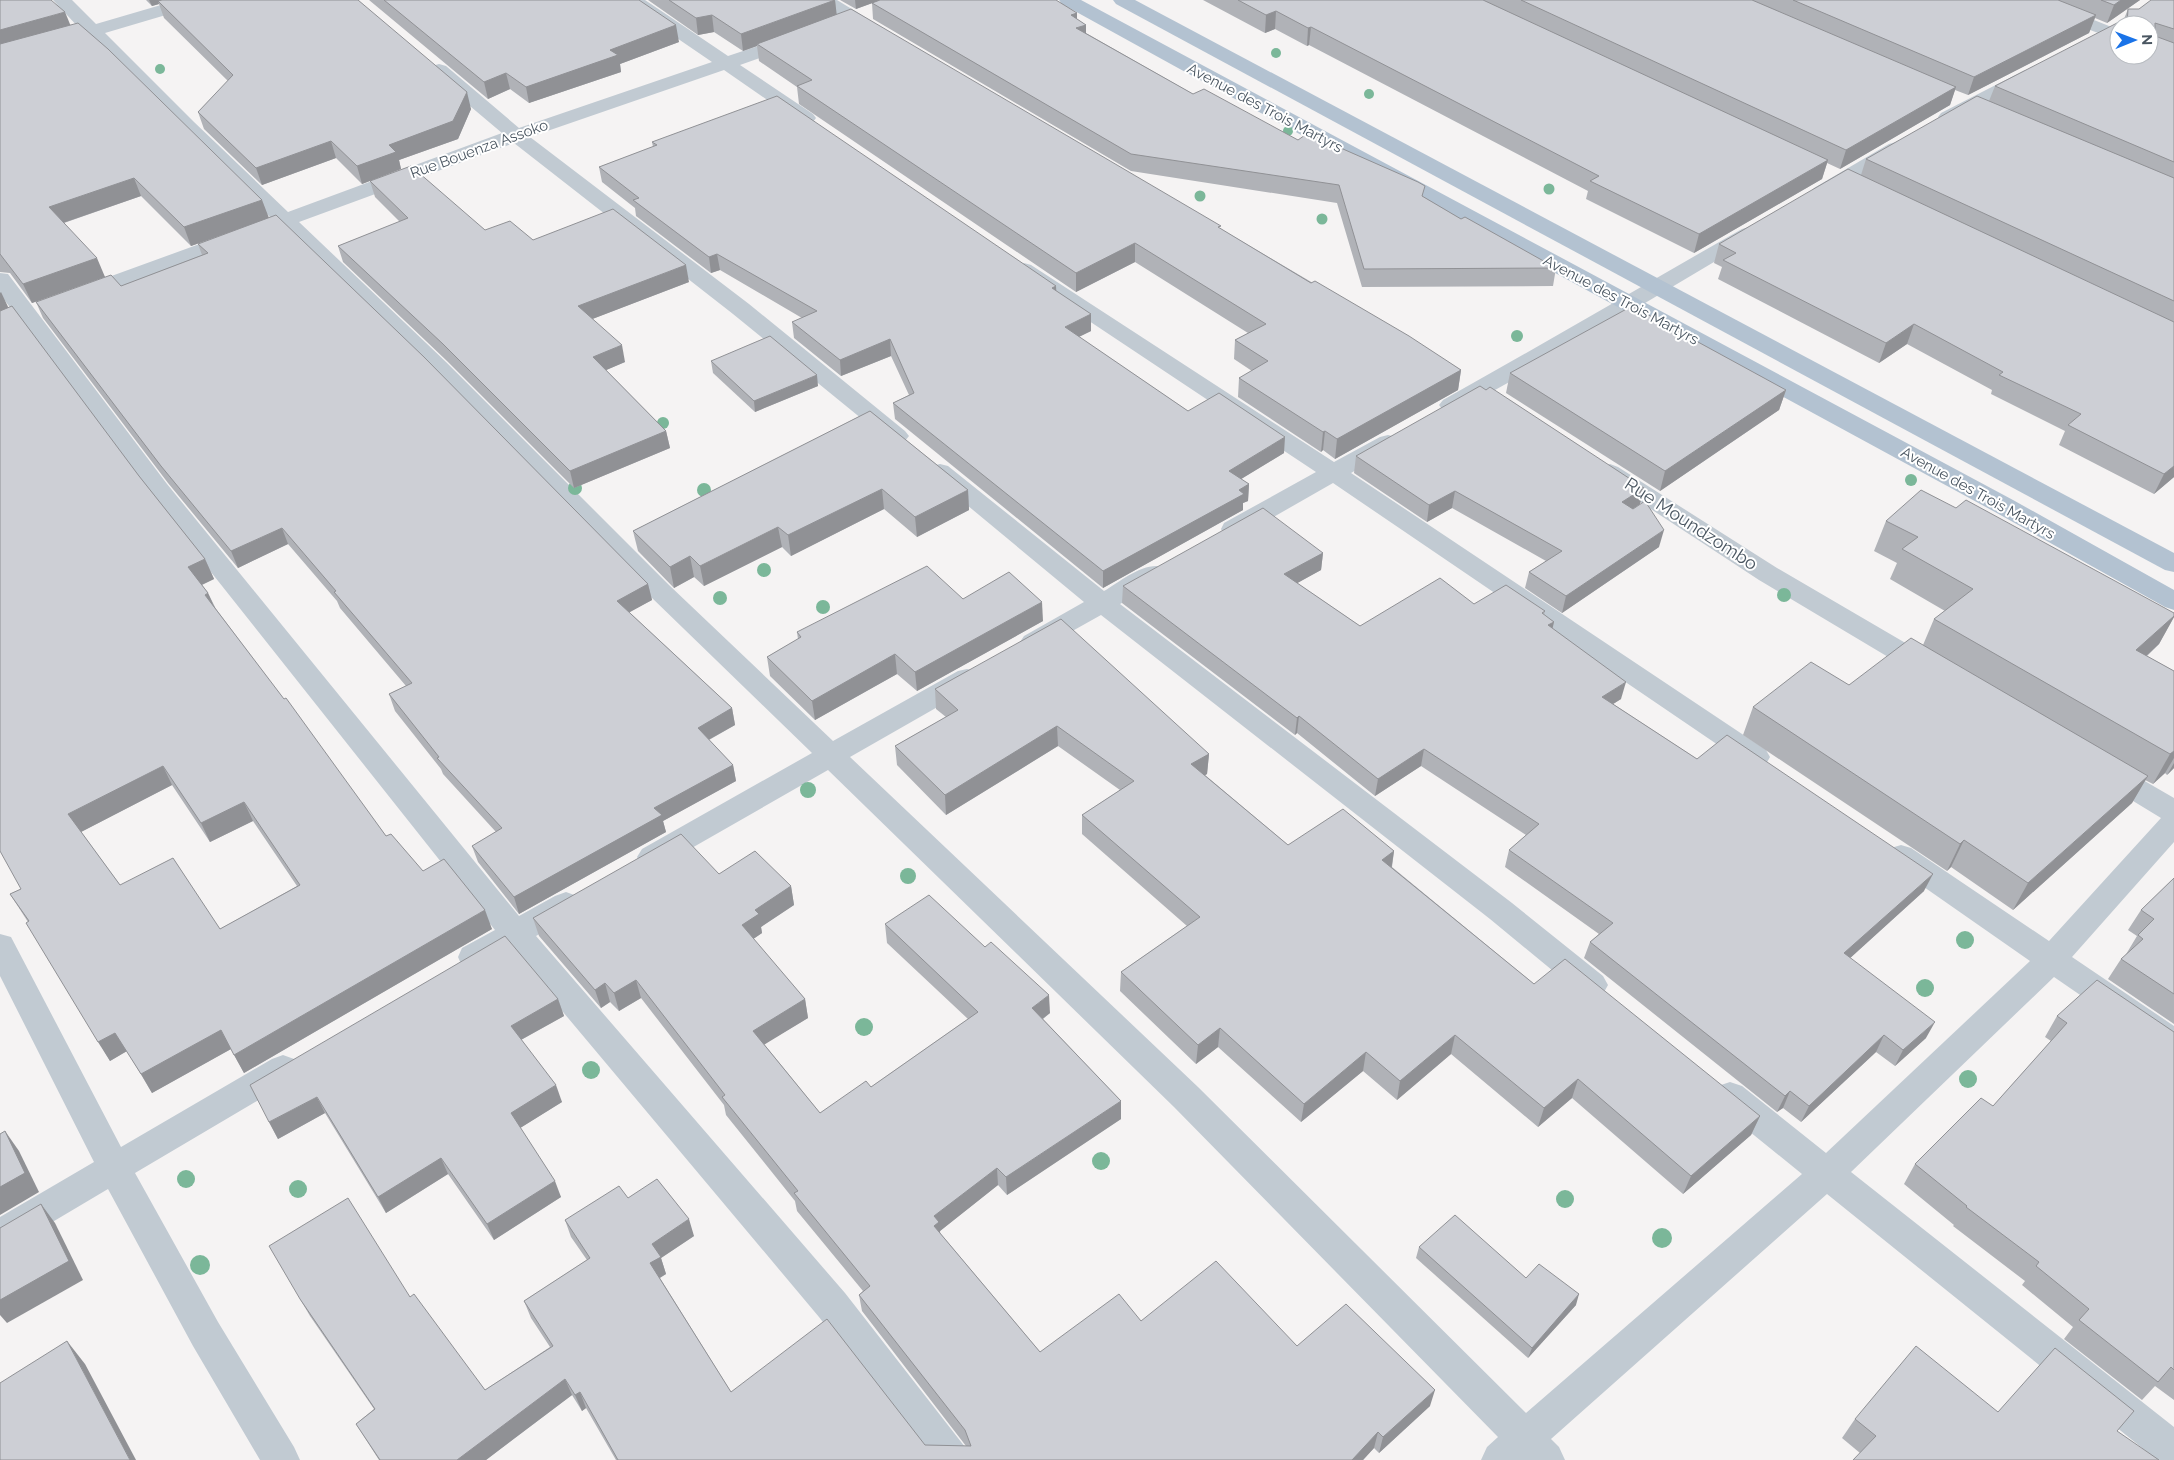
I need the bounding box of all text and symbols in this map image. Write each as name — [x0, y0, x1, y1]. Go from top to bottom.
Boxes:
north arrow — [2109, 15, 2159, 65]
text: N — [2139, 34, 2155, 45]
street label: Avenue des Trois Martyrs — [1184, 59, 1346, 157]
street label: Rue Bouenza Assoko — [408, 116, 550, 182]
street label: Avenue des Trois Martyrs — [1540, 251, 1702, 349]
street label: Avenue des Trois Martyrs — [1898, 443, 2058, 543]
street label: Rue Moundzombo — [1621, 473, 1762, 574]

